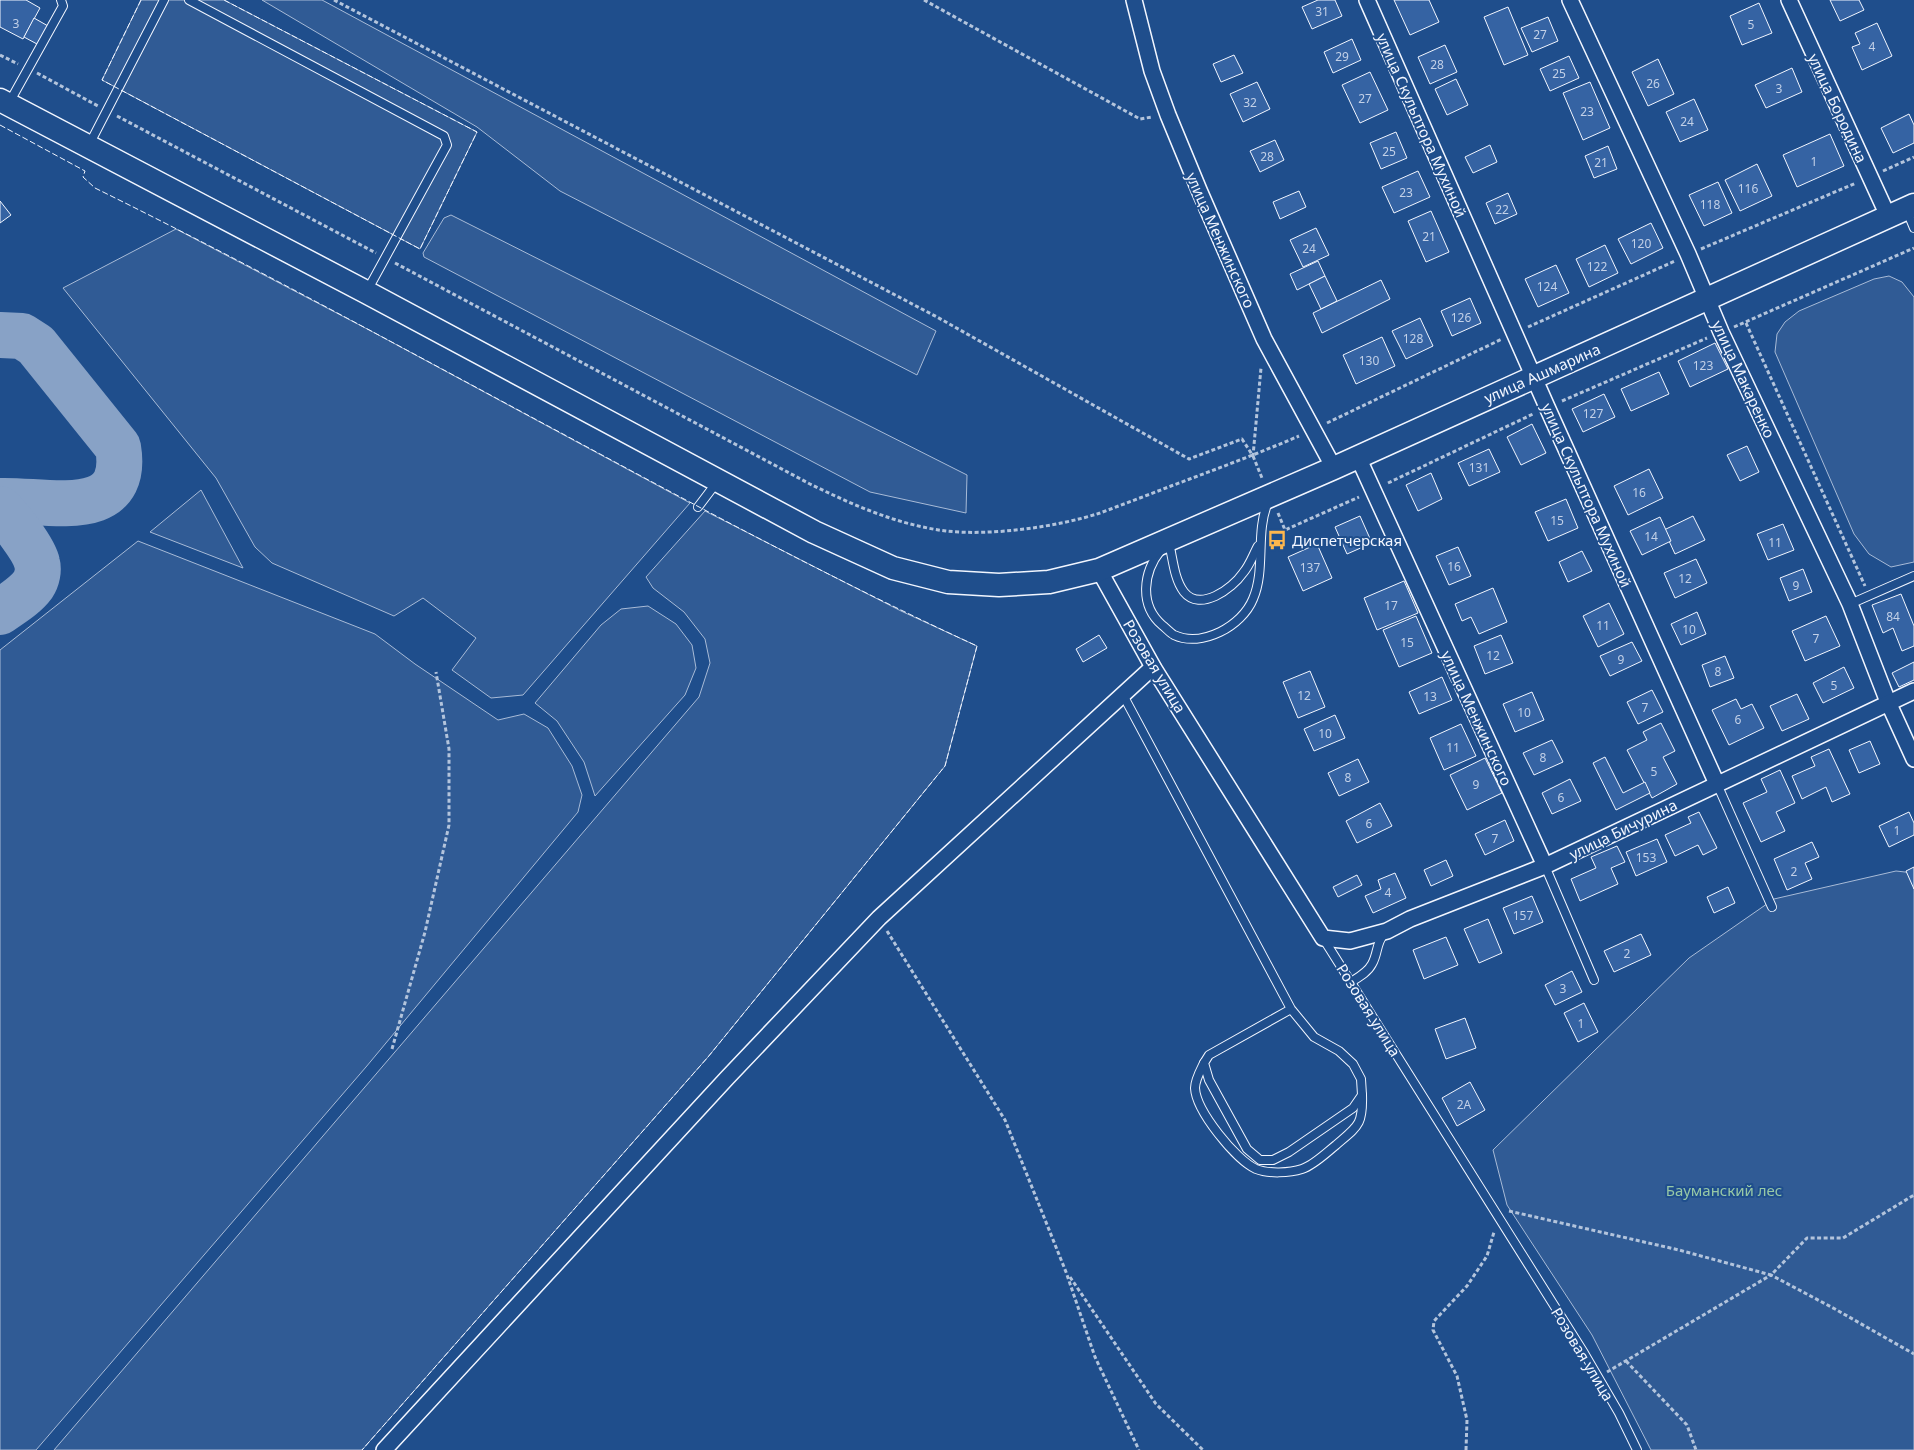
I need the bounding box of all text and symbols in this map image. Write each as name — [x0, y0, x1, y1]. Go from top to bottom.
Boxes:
house number: 31 — [1315, 3, 1329, 20]
house number: 3 — [13, 15, 20, 32]
house number: 5 — [1748, 16, 1755, 33]
house number: 27 — [1533, 26, 1547, 43]
street label: улица Скульптора Мухиной — [1372, 30, 1472, 220]
house number: 4 — [1869, 38, 1876, 55]
house number: 29 — [1335, 48, 1349, 65]
street label: улица Бородина — [1804, 50, 1872, 166]
house number: 28 — [1430, 56, 1444, 73]
house number: 25 — [1552, 65, 1566, 82]
house number: 26 — [1646, 75, 1660, 92]
house number: 3 — [1776, 80, 1783, 97]
house number: 27 — [1358, 90, 1372, 107]
house number: 32 — [1243, 94, 1257, 111]
house number: 23 — [1580, 103, 1594, 120]
house number: 24 — [1680, 113, 1694, 130]
house number: 25 — [1382, 143, 1396, 160]
house number: 28 — [1260, 148, 1274, 165]
house number: 1 — [1811, 153, 1817, 170]
house number: 21 — [1594, 154, 1608, 171]
street label: улица Менжинского — [1182, 169, 1260, 311]
house number: 116 — [1738, 180, 1758, 197]
house number: 23 — [1399, 184, 1413, 201]
house number: 118 — [1700, 196, 1720, 213]
house number: 22 — [1495, 201, 1509, 218]
house number: 21 — [1422, 228, 1436, 245]
house number: 120 — [1631, 235, 1651, 252]
house number: 24 — [1302, 240, 1316, 257]
house number: 122 — [1587, 258, 1607, 275]
house number: 124 — [1537, 278, 1557, 295]
house number: 126 — [1451, 309, 1471, 326]
street label: улица Макаренко — [1708, 317, 1780, 441]
house number: 128 — [1403, 330, 1423, 347]
street label: улица Ашмарина — [1481, 338, 1603, 408]
house number: 130 — [1359, 352, 1379, 369]
house number: 123 — [1693, 357, 1713, 374]
street label: улица Скульптора Мухиной — [1537, 400, 1637, 590]
house number: 127 — [1583, 405, 1603, 422]
house number: 131 — [1469, 459, 1489, 476]
house number: 16 — [1632, 484, 1646, 501]
house number: 15 — [1550, 512, 1564, 529]
house number: 14 — [1644, 528, 1658, 545]
bus stop icon: Диспетчерская — [1266, 529, 1288, 551]
place label: Диспетчерская — [1292, 530, 1402, 550]
house number: 11 — [1768, 534, 1782, 551]
house number: 16 — [1447, 558, 1461, 575]
house number: 137 — [1300, 559, 1320, 576]
house number: 12 — [1678, 570, 1692, 587]
house number: 9 — [1793, 577, 1800, 594]
house number: 17 — [1384, 597, 1398, 614]
house number: 84 — [1886, 608, 1900, 625]
street label: Розовая улица — [1119, 615, 1191, 717]
house number: 11 — [1596, 617, 1610, 634]
house number: 10 — [1682, 621, 1696, 638]
house number: 7 — [1813, 630, 1820, 647]
house number: 15 — [1400, 634, 1414, 651]
street label: улица Менжинского — [1437, 647, 1517, 789]
house number: 12 — [1486, 647, 1500, 664]
house number: 9 — [1618, 651, 1625, 668]
house number: 8 — [1715, 663, 1722, 680]
house number: 5 — [1831, 677, 1838, 694]
house number: 12 — [1297, 687, 1311, 704]
house number: 13 — [1423, 688, 1437, 705]
house number: 7 — [1642, 699, 1649, 716]
house number: 10 — [1517, 704, 1531, 721]
house number: 6 — [1735, 711, 1742, 728]
house number: 10 — [1318, 725, 1332, 742]
house number: 11 — [1446, 739, 1460, 756]
house number: 8 — [1540, 749, 1547, 766]
house number: 5 — [1651, 763, 1658, 780]
house number: 8 — [1345, 769, 1352, 786]
house number: 9 — [1473, 776, 1480, 793]
house number: 6 — [1558, 789, 1565, 806]
street label: улица Бичурина — [1566, 794, 1680, 864]
house number: 6 — [1366, 815, 1373, 832]
house number: 1 — [1894, 822, 1900, 839]
house number: 7 — [1492, 830, 1499, 847]
house number: 153 — [1636, 849, 1656, 866]
house number: 2 — [1791, 863, 1798, 880]
house number: 4 — [1385, 884, 1392, 901]
house number: 157 — [1513, 907, 1533, 924]
house number: 2 — [1624, 945, 1631, 962]
street label: Розовая улица — [1332, 960, 1406, 1060]
house number: 3 — [1560, 980, 1567, 997]
house number: 1 — [1578, 1015, 1584, 1032]
house number: 2А — [1457, 1096, 1472, 1113]
park label: Бауманский лес — [1666, 1180, 1782, 1200]
street label: Розовая улица — [1547, 1303, 1619, 1405]

